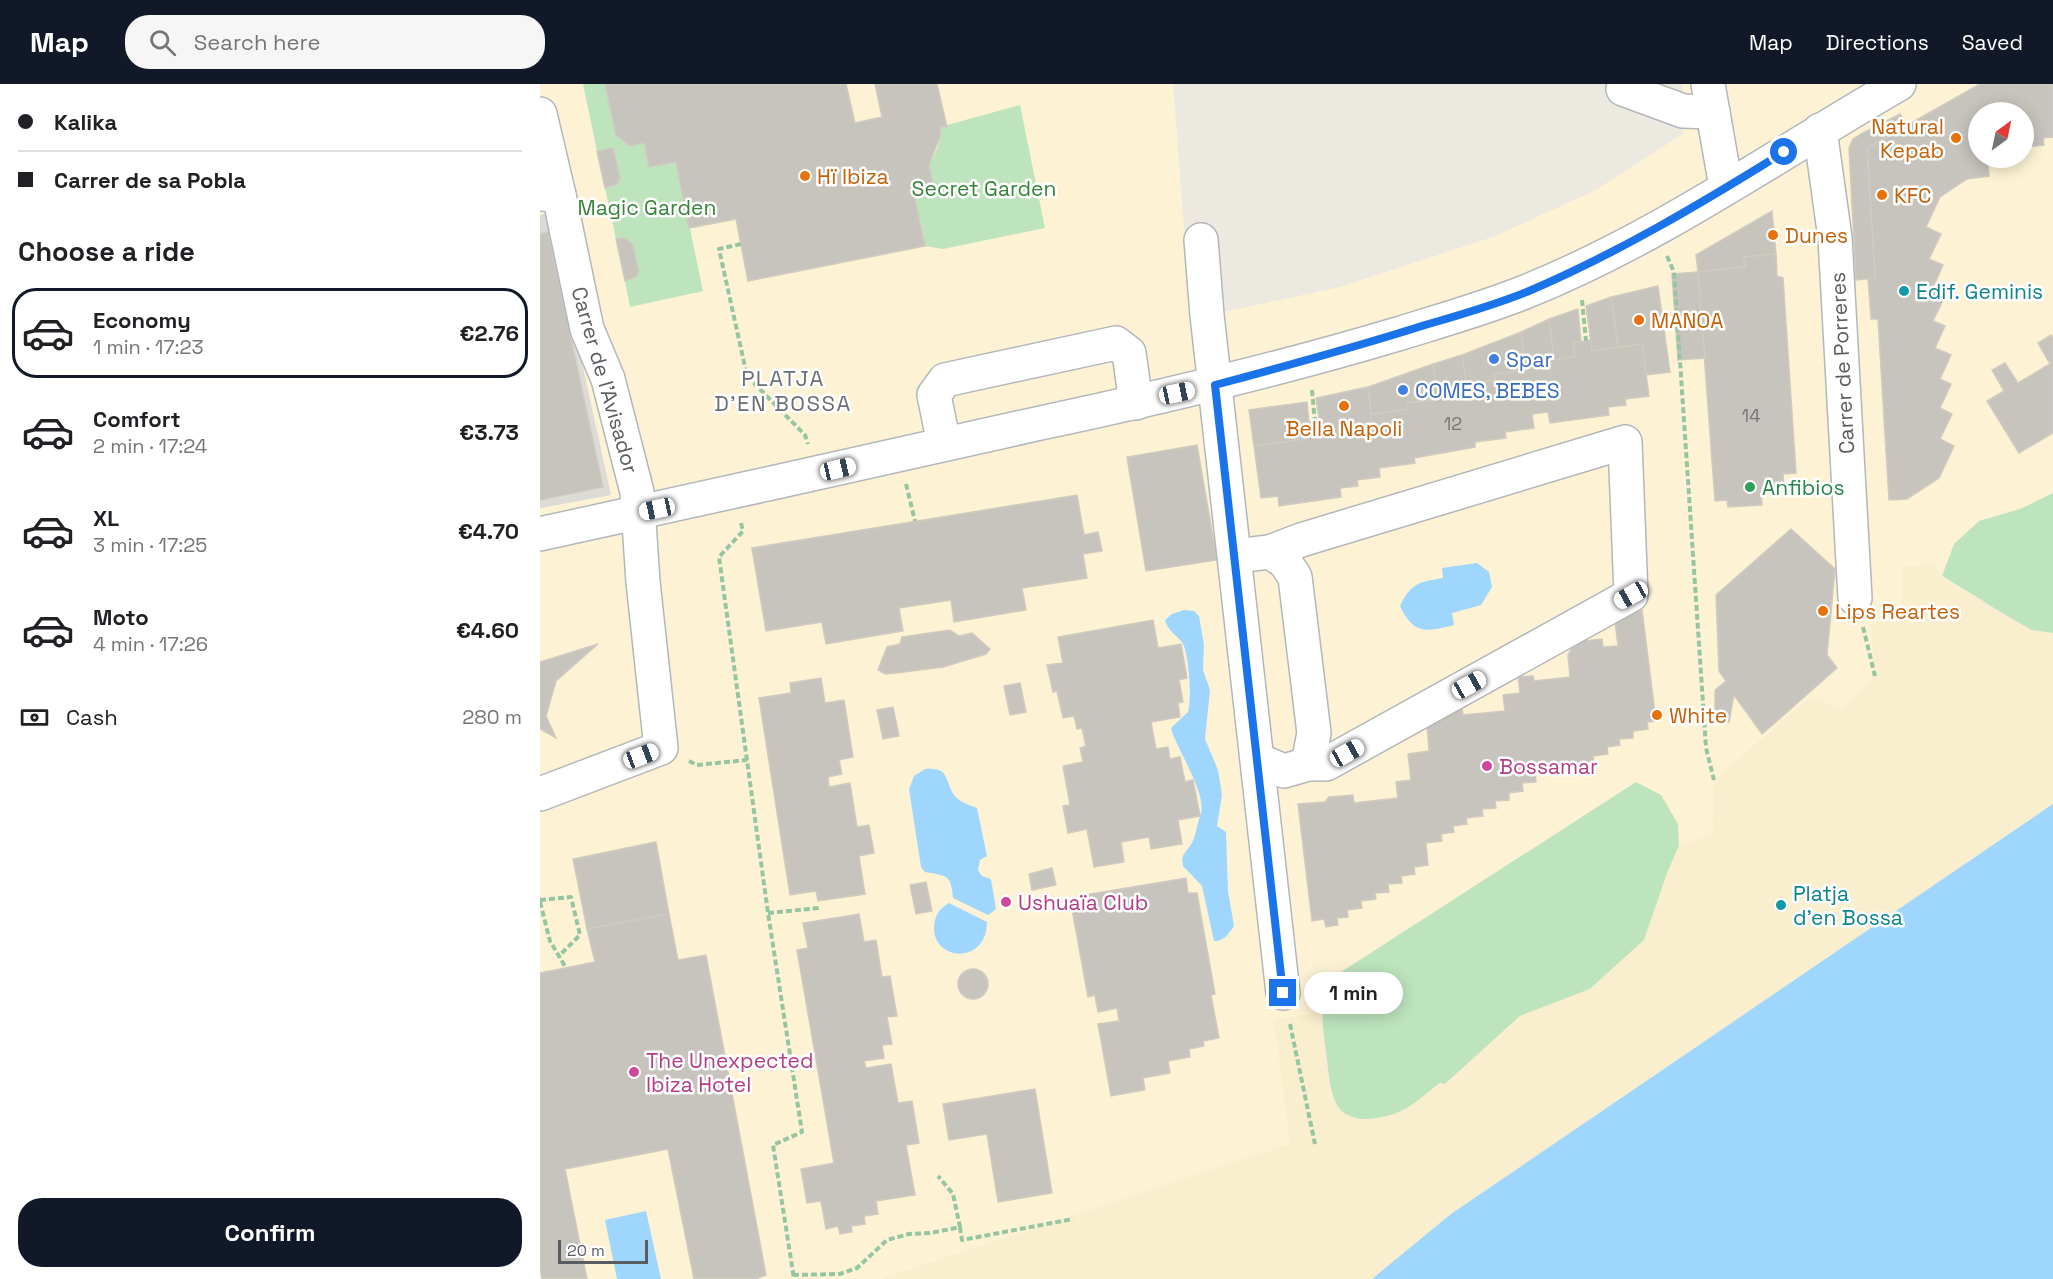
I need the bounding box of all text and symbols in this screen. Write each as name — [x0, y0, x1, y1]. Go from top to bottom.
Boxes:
search box — [125, 15, 545, 69]
text: Map — [30, 24, 89, 60]
icon: search — [146, 26, 179, 59]
text: Search here — [194, 28, 321, 56]
text: Map — [1749, 29, 1793, 56]
text: Directions — [1826, 29, 1929, 56]
text: Saved — [1962, 29, 2023, 56]
north arrow — [1968, 102, 2034, 168]
map controls — [1968, 102, 2034, 168]
text: Kalika — [54, 108, 117, 136]
place label: Natural Kepab — [1871, 113, 1944, 164]
marker: Natural Kepab — [1949, 131, 1963, 145]
route start — [1770, 138, 1797, 165]
place label: Hï Ibiza — [817, 163, 889, 190]
text: Carrer de sa Pobla — [54, 166, 246, 194]
marker: Hï Ibiza — [798, 169, 812, 183]
park label: Secret Garden — [912, 175, 1056, 202]
place label: KFC — [1894, 182, 1931, 209]
marker: KFC — [1875, 188, 1889, 202]
park label: Magic Garden — [578, 194, 716, 221]
place label: Dunes — [1785, 222, 1848, 249]
marker: Dunes — [1766, 228, 1780, 242]
text: Choose a ride — [18, 234, 195, 269]
street label: Carrer de Porreres — [1824, 271, 1860, 455]
place label: Edif. Geminis — [1916, 278, 2043, 305]
street label: Carrer de l'Avisador — [565, 283, 645, 477]
marker: Edif. Geminis — [1897, 284, 1911, 298]
icon: car — [21, 306, 75, 360]
text: Economy — [93, 306, 191, 334]
place label: MANOA — [1651, 307, 1723, 334]
marker: MANOA — [1632, 313, 1646, 327]
text: €2.76 — [460, 319, 519, 347]
text: 1 min · 17:23 — [93, 334, 204, 360]
place label: Spar — [1506, 346, 1552, 373]
marker: Spar — [1487, 352, 1501, 366]
district label: PLATJA D'EN BOSSA — [714, 364, 852, 417]
place label: COMES, BEBES — [1415, 377, 1560, 404]
car — [1158, 380, 1196, 406]
marker: COMES, BEBES — [1396, 383, 1410, 397]
marker: Bella Napoli — [1337, 399, 1351, 413]
house number: 14 — [1742, 404, 1760, 427]
icon: car — [21, 405, 75, 459]
text: Comfort — [93, 405, 181, 433]
house number: 12 — [1444, 412, 1462, 435]
place label: Bella Napoli — [1286, 415, 1402, 442]
text: €3.73 — [459, 418, 519, 446]
text: 2 min · 17:24 — [93, 433, 207, 459]
car — [818, 456, 858, 482]
place label: Anfibios — [1762, 474, 1844, 501]
marker: Anfibios — [1743, 480, 1757, 494]
car — [638, 496, 676, 522]
icon: car — [21, 504, 75, 558]
text: XL — [93, 504, 119, 532]
text: €4.70 — [458, 517, 519, 545]
text: 3 min · 17:25 — [93, 532, 207, 558]
car — [1611, 578, 1651, 612]
place label: Lips Reartes — [1835, 598, 1960, 625]
icon: car — [21, 603, 75, 657]
text: Moto — [93, 603, 149, 631]
marker: Lips Reartes — [1816, 604, 1830, 618]
text: €4.60 — [456, 616, 519, 644]
text: 4 min · 17:26 — [93, 631, 208, 657]
car — [1449, 668, 1489, 702]
icon: cash — [18, 701, 51, 734]
place label: White — [1669, 702, 1727, 729]
text: Cash — [66, 703, 118, 731]
text: 280 m — [462, 704, 522, 730]
marker: White — [1650, 708, 1664, 722]
car — [1327, 736, 1367, 770]
car — [621, 741, 661, 771]
place label: Bossamar — [1499, 753, 1598, 780]
marker: Bossamar — [1480, 759, 1494, 773]
place label: Platja d'en Bossa — [1793, 880, 1903, 931]
place label: Ushuaïa Club — [1018, 889, 1148, 916]
marker: Ushuaïa Club — [999, 895, 1013, 909]
marker: Platja d'en Bossa — [1774, 898, 1788, 912]
callout: 1 min — [1304, 972, 1403, 1014]
route end — [1269, 979, 1296, 1006]
text: 1 min — [1329, 980, 1378, 1006]
place label: The Unexpected Ibiza Hotel — [646, 1047, 813, 1098]
marker: The Unexpected Ibiza Hotel — [627, 1065, 641, 1079]
button: Confirm — [18, 1198, 522, 1267]
scale bar — [558, 1237, 648, 1264]
text: 20 m — [567, 1240, 605, 1261]

